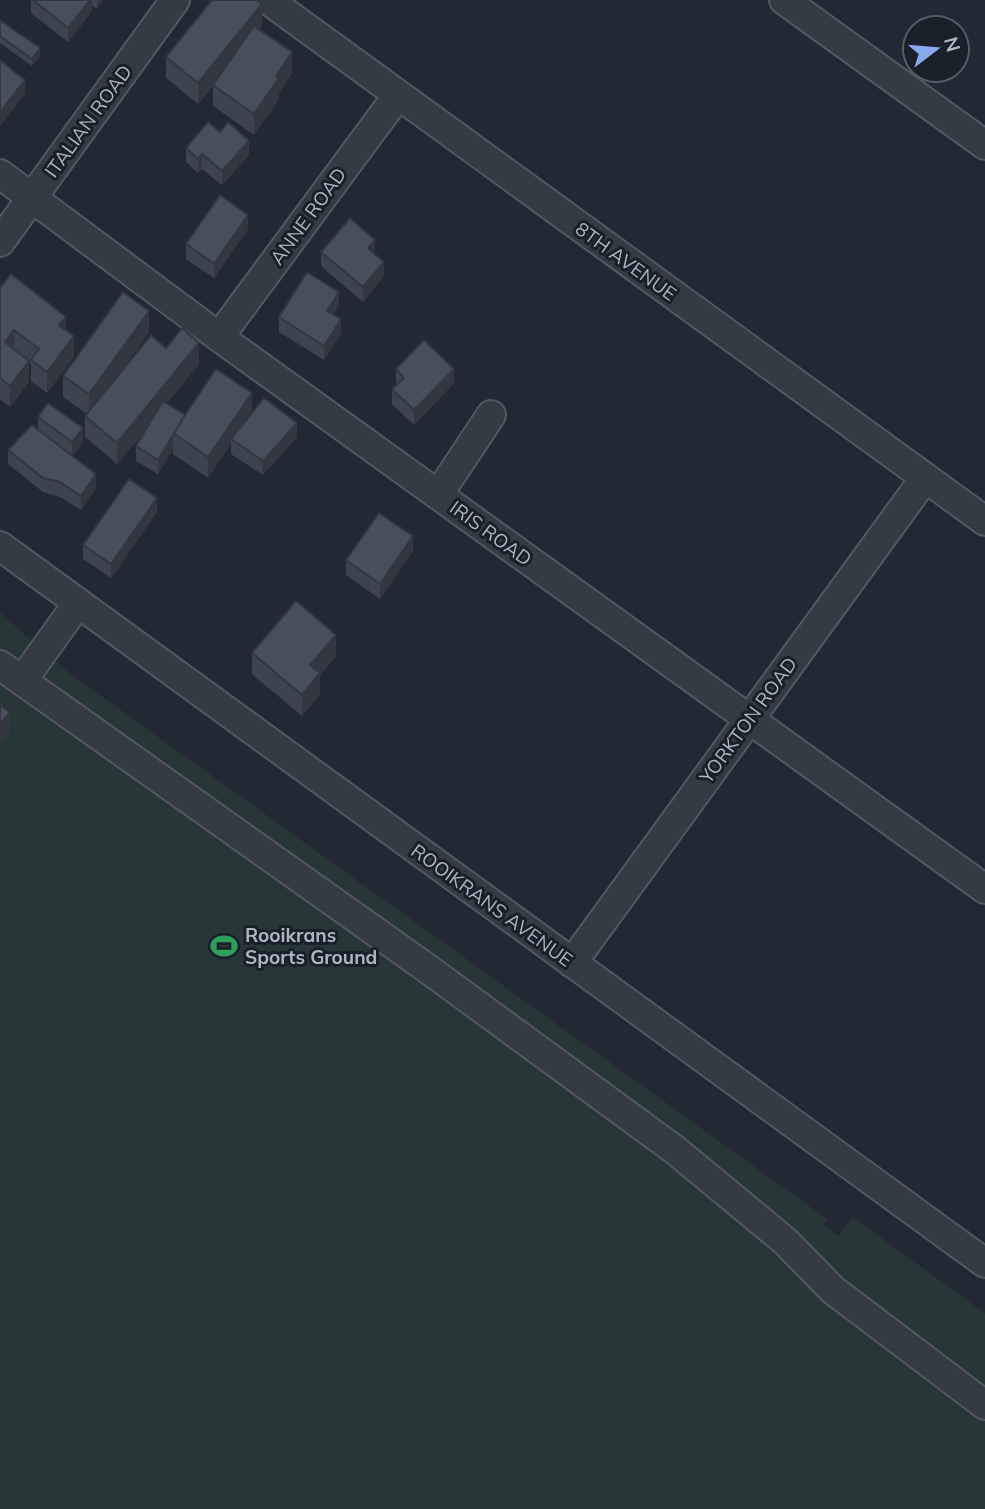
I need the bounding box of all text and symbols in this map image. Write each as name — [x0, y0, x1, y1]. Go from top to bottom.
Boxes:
north arrow — [901, 14, 971, 84]
text: N — [939, 34, 966, 55]
street label: ITALIAN ROAD — [39, 60, 137, 182]
street label: ANNE ROAD — [265, 163, 351, 269]
street label: 8TH AVENUE — [571, 216, 681, 306]
street label: IRIS ROAD — [445, 495, 537, 571]
street label: YORKTON ROAD — [694, 652, 802, 789]
street label: ROOIKRANS AVENUE — [407, 838, 577, 972]
place label: Rooikrans Sports Ground — [245, 923, 377, 969]
sports icon: Rooikrans Sports Ground — [209, 931, 239, 961]

